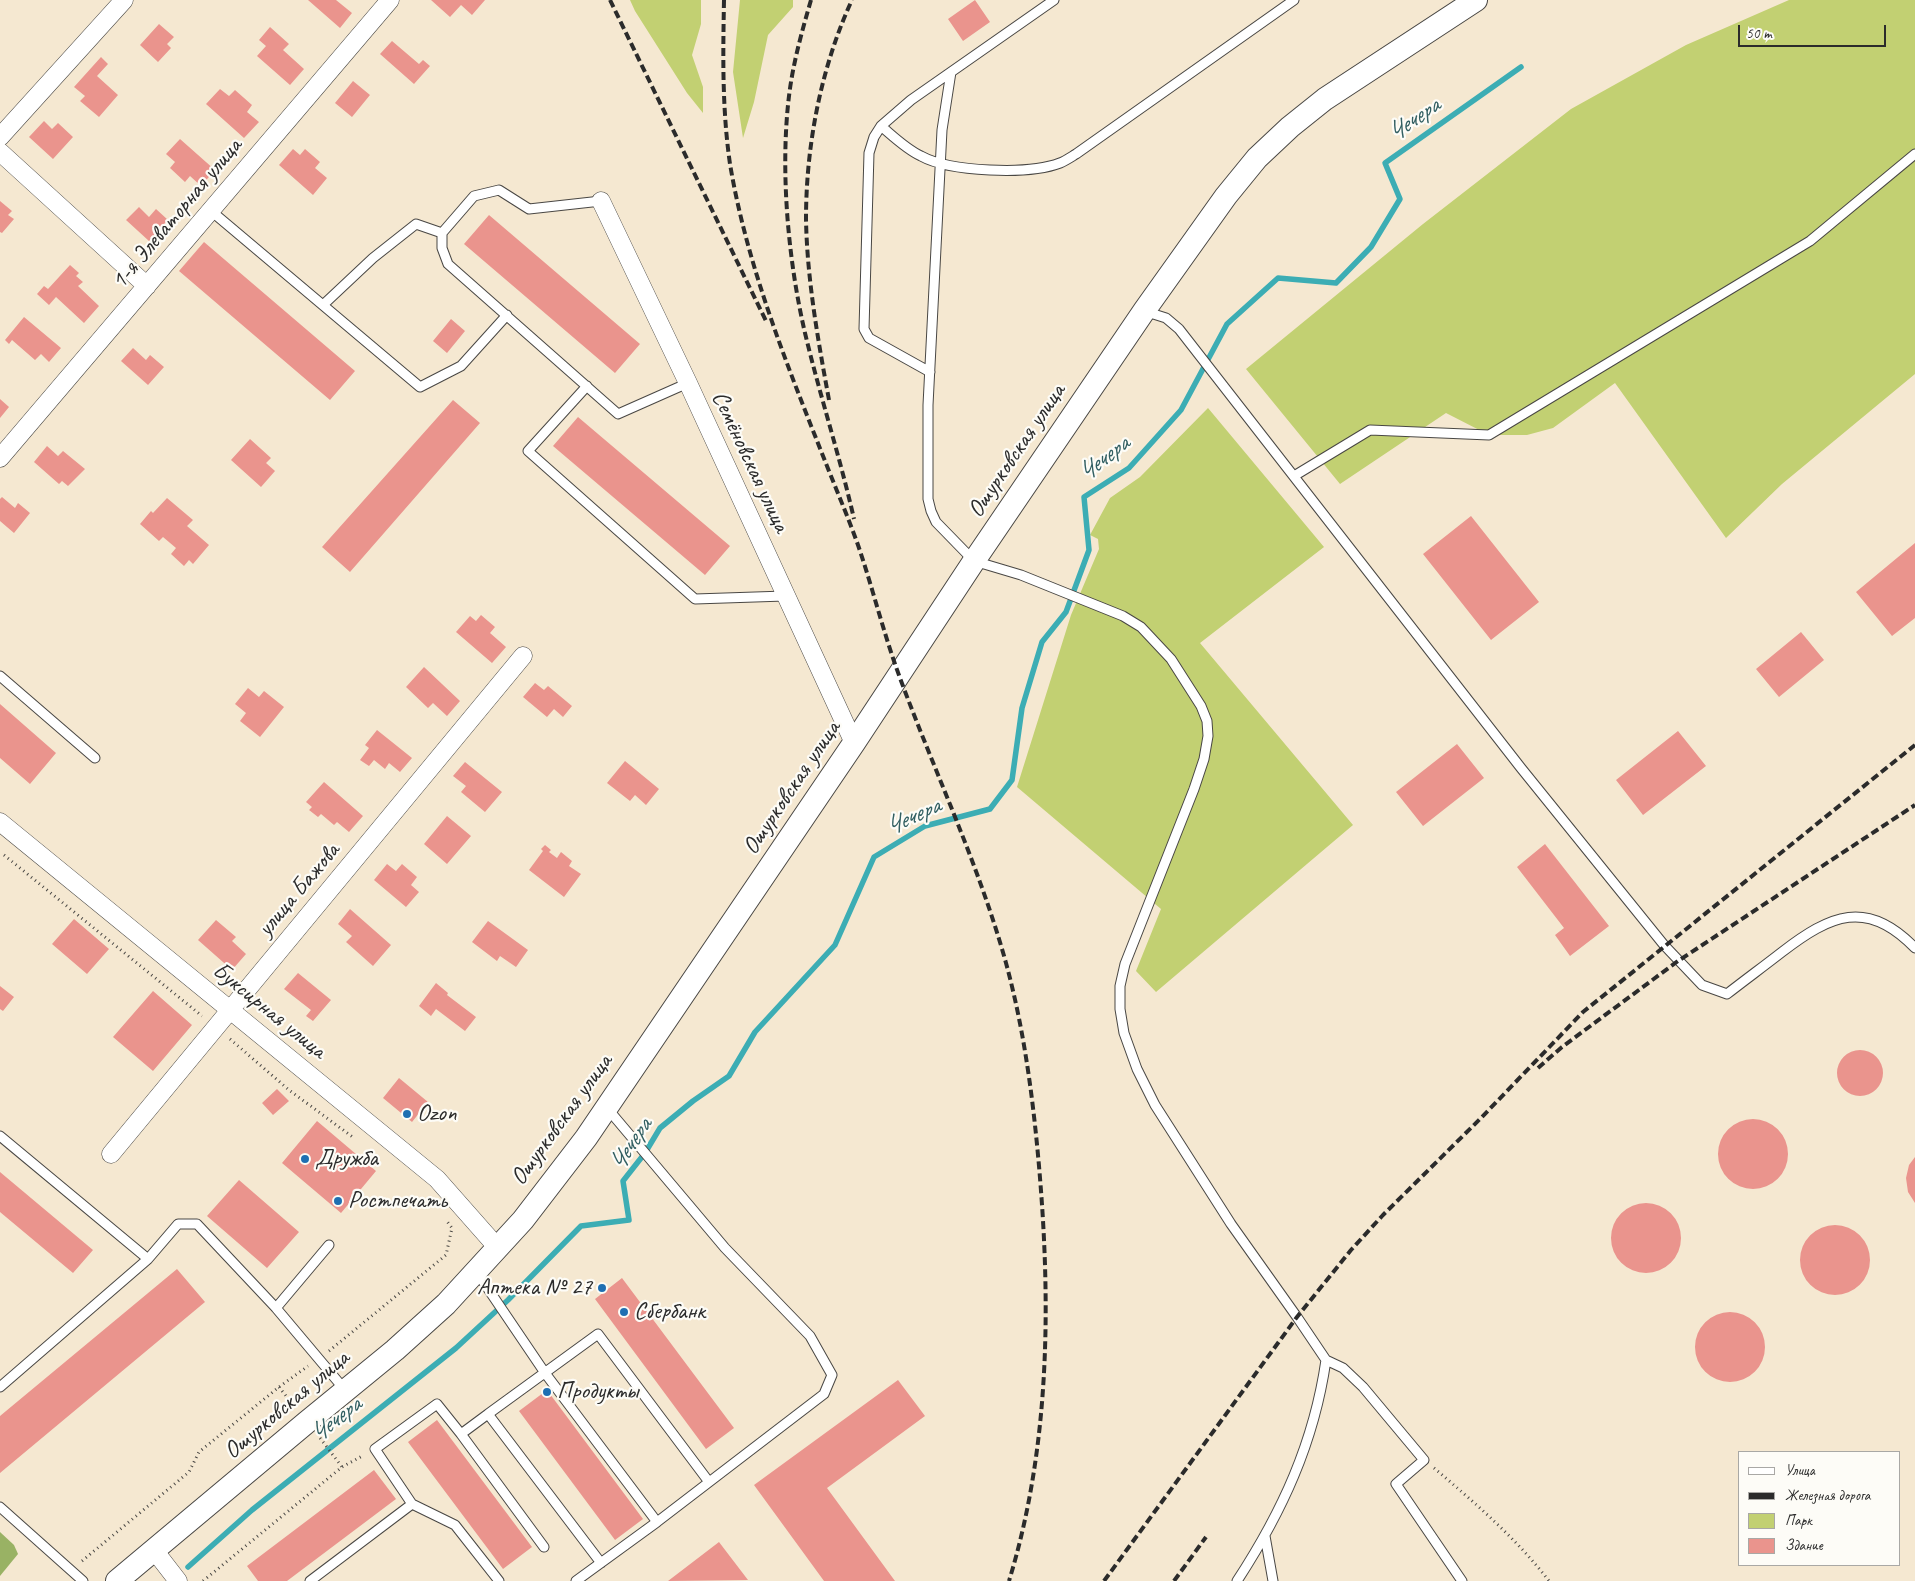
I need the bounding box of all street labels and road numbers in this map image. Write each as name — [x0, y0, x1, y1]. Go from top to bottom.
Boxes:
street label: 1-я Элеваторная улица — [106, 133, 248, 295]
street label: Ошурковская улица — [962, 379, 1072, 523]
street label: Семёновская улица — [705, 387, 795, 537]
street label: Ошурковская улица — [737, 716, 847, 860]
street label: улица Бажова — [252, 837, 346, 943]
street label: Буксирная улица — [206, 956, 332, 1066]
street label: Ошурковская улица — [505, 1049, 619, 1191]
street label: Ошурковская улица — [218, 1344, 356, 1466]

